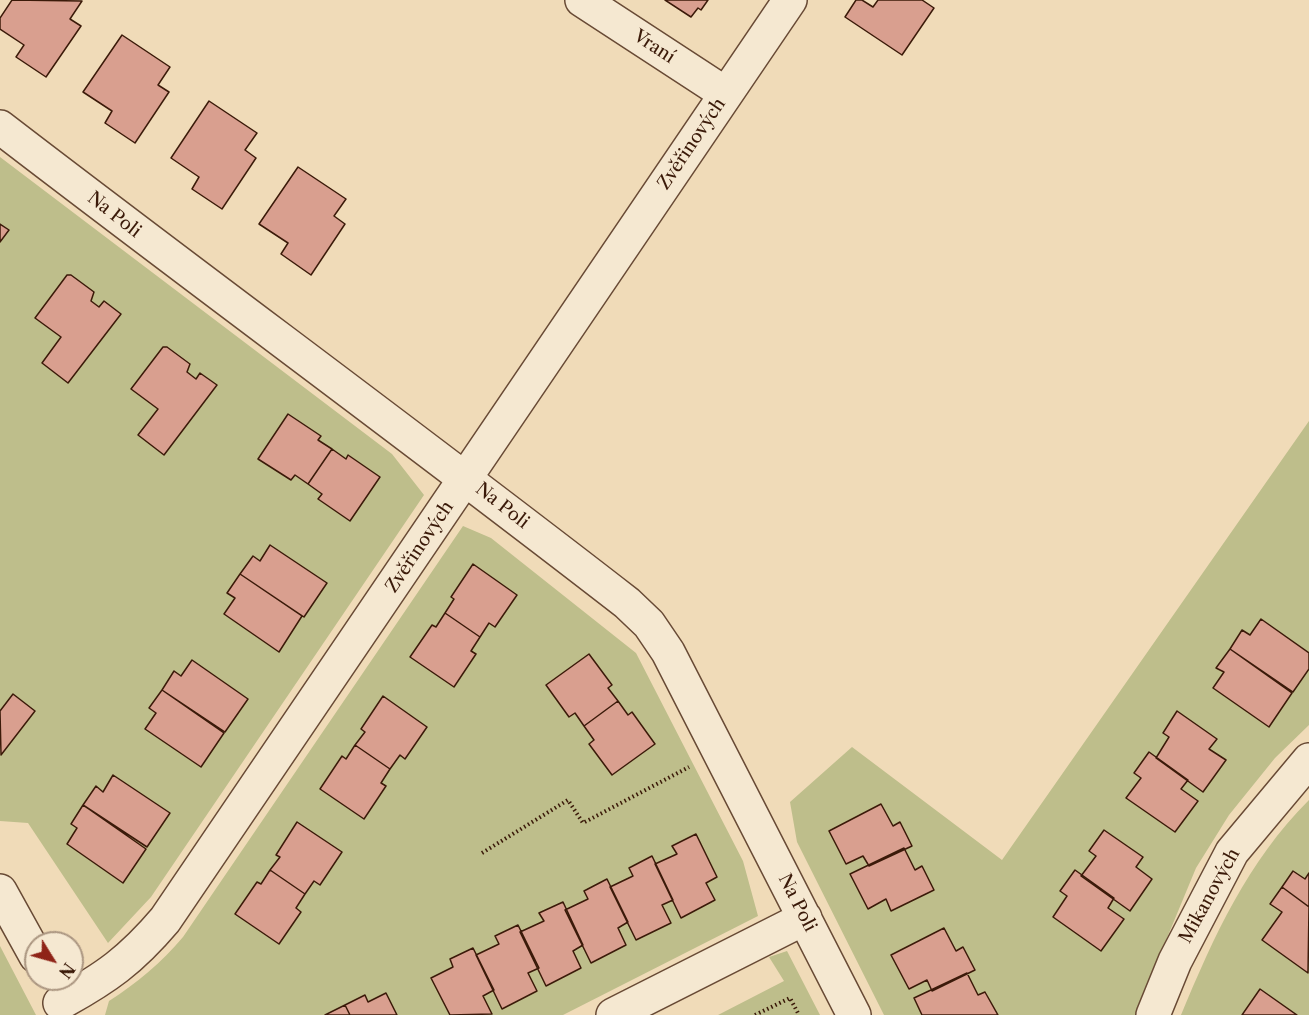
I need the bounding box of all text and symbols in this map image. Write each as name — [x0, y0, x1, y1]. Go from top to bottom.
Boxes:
street label: Vraní — [629, 26, 679, 68]
street label: Zvěřinových — [653, 94, 731, 194]
street label: Na Poli — [83, 187, 145, 243]
street label: Na Poli — [471, 478, 533, 534]
street label: Zvěřinových — [381, 497, 459, 597]
street label: Mikanových — [1175, 845, 1245, 947]
street label: Na Poli — [773, 870, 821, 936]
north arrow — [24, 931, 84, 991]
text: N — [55, 959, 79, 982]

